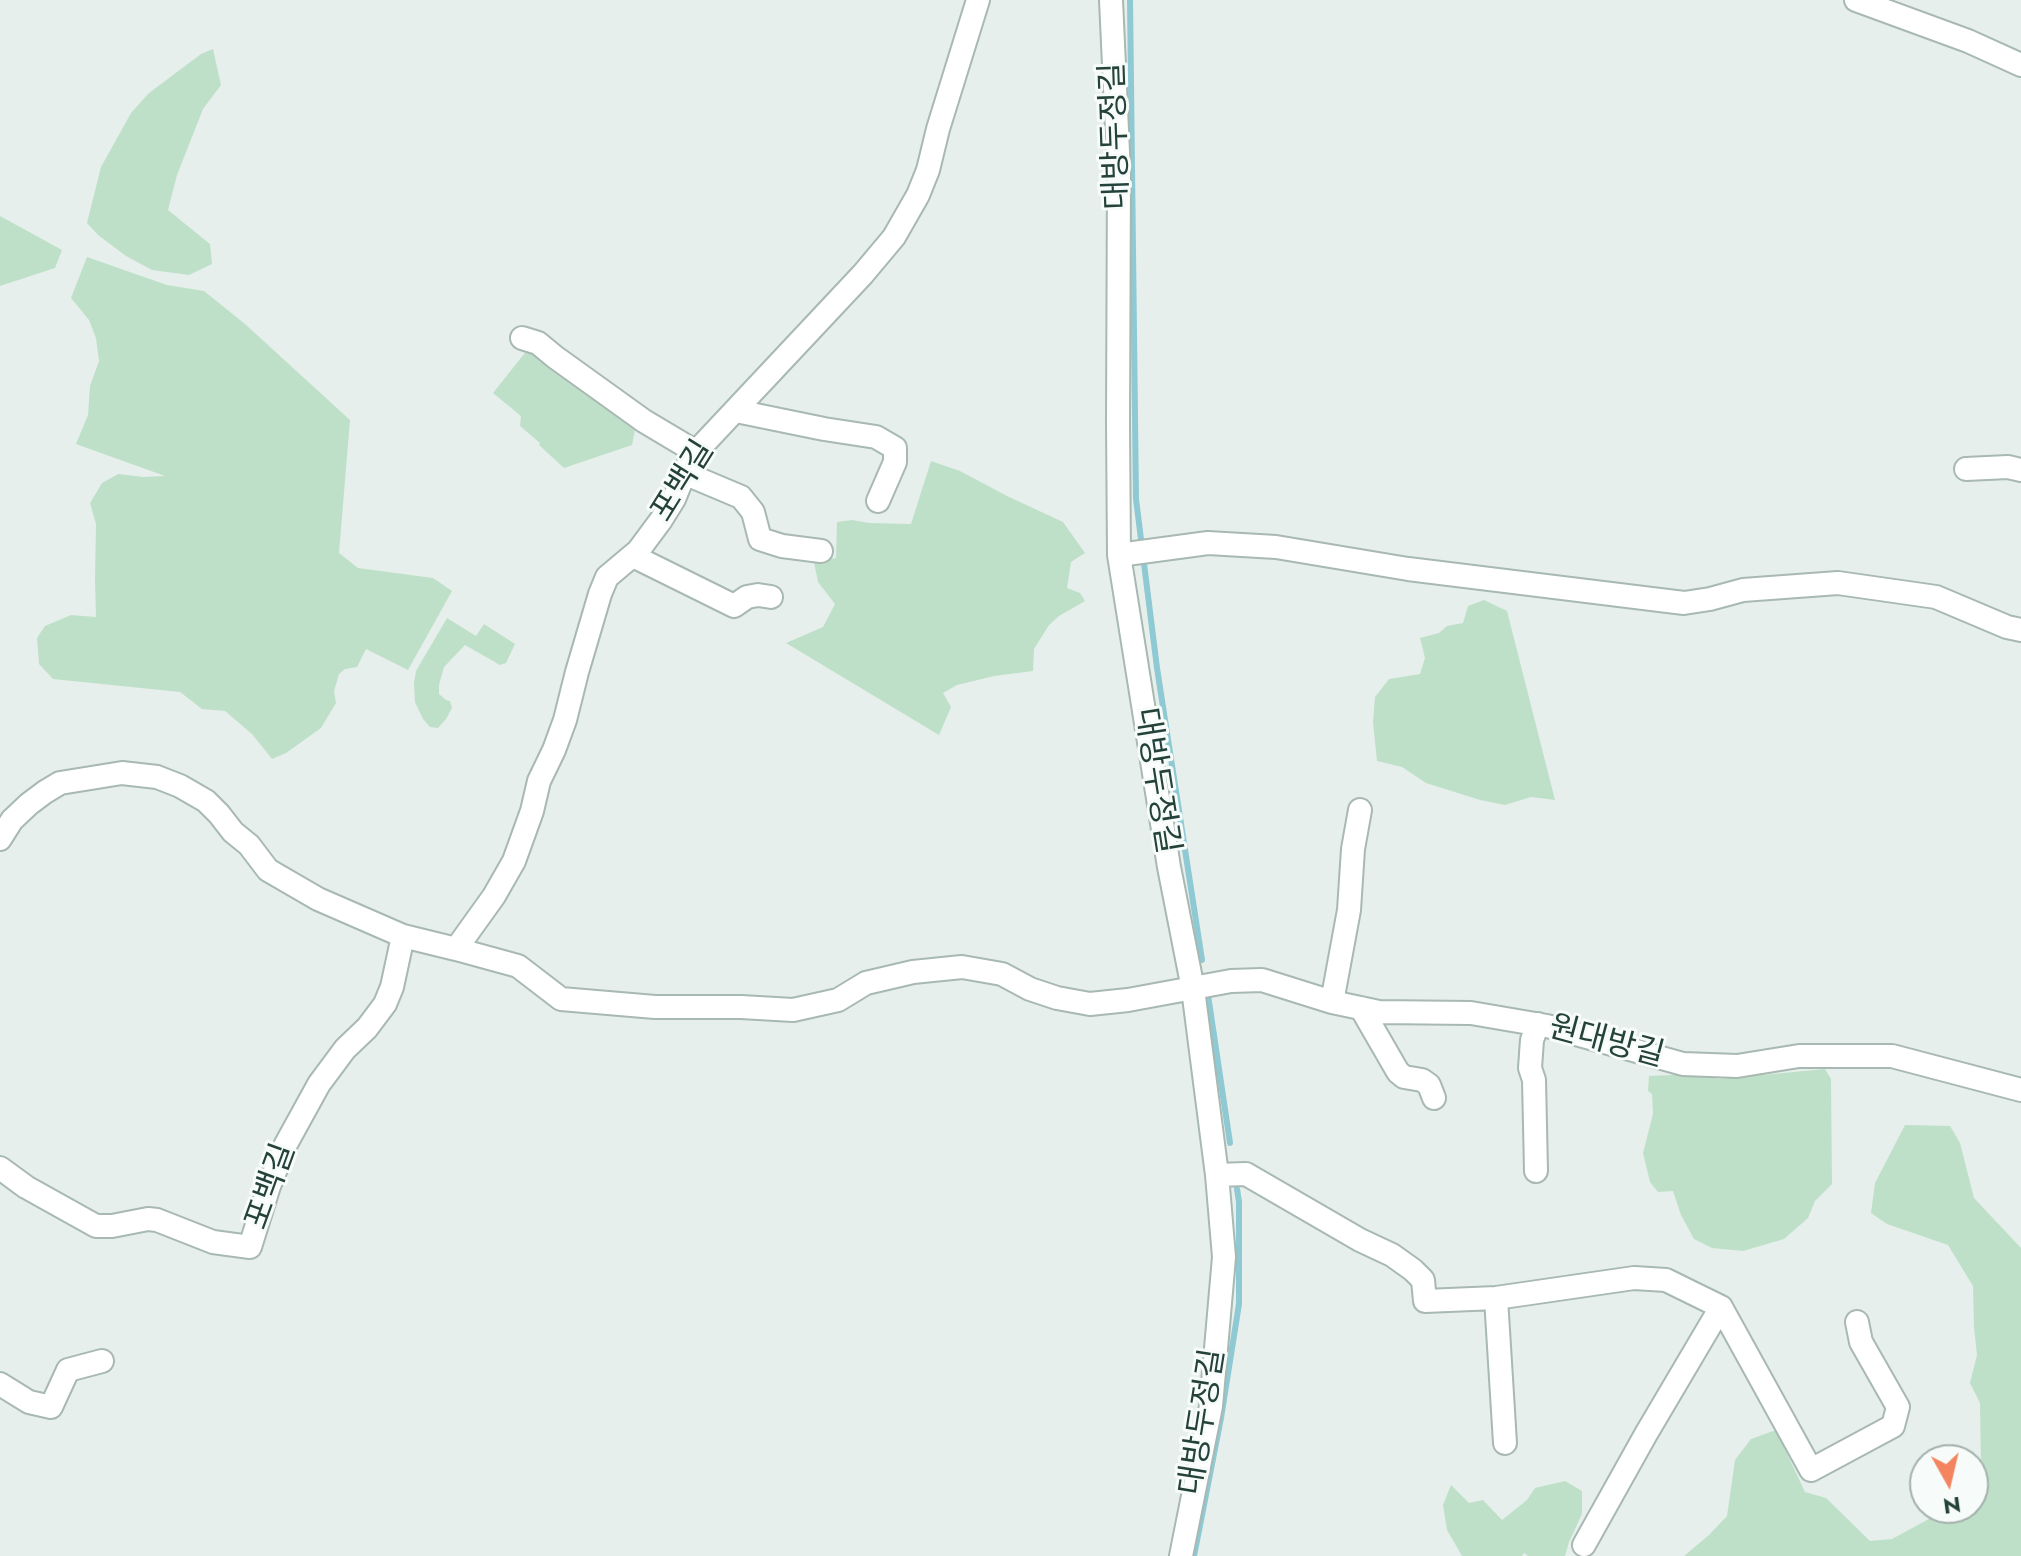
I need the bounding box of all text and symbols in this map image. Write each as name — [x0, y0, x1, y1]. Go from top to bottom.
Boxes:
street label: 대방두정길 — [1095, 62, 1139, 210]
street label: 포백길 — [644, 434, 724, 530]
street label: 대방두정길 — [1125, 705, 1185, 857]
street label: 원대방길 — [1544, 1009, 1668, 1077]
street label: 포백길 — [239, 1139, 305, 1235]
street label: 대방두정길 — [1174, 1346, 1234, 1498]
north arrow — [1909, 1444, 1989, 1524]
text: N — [1941, 1489, 1963, 1523]

